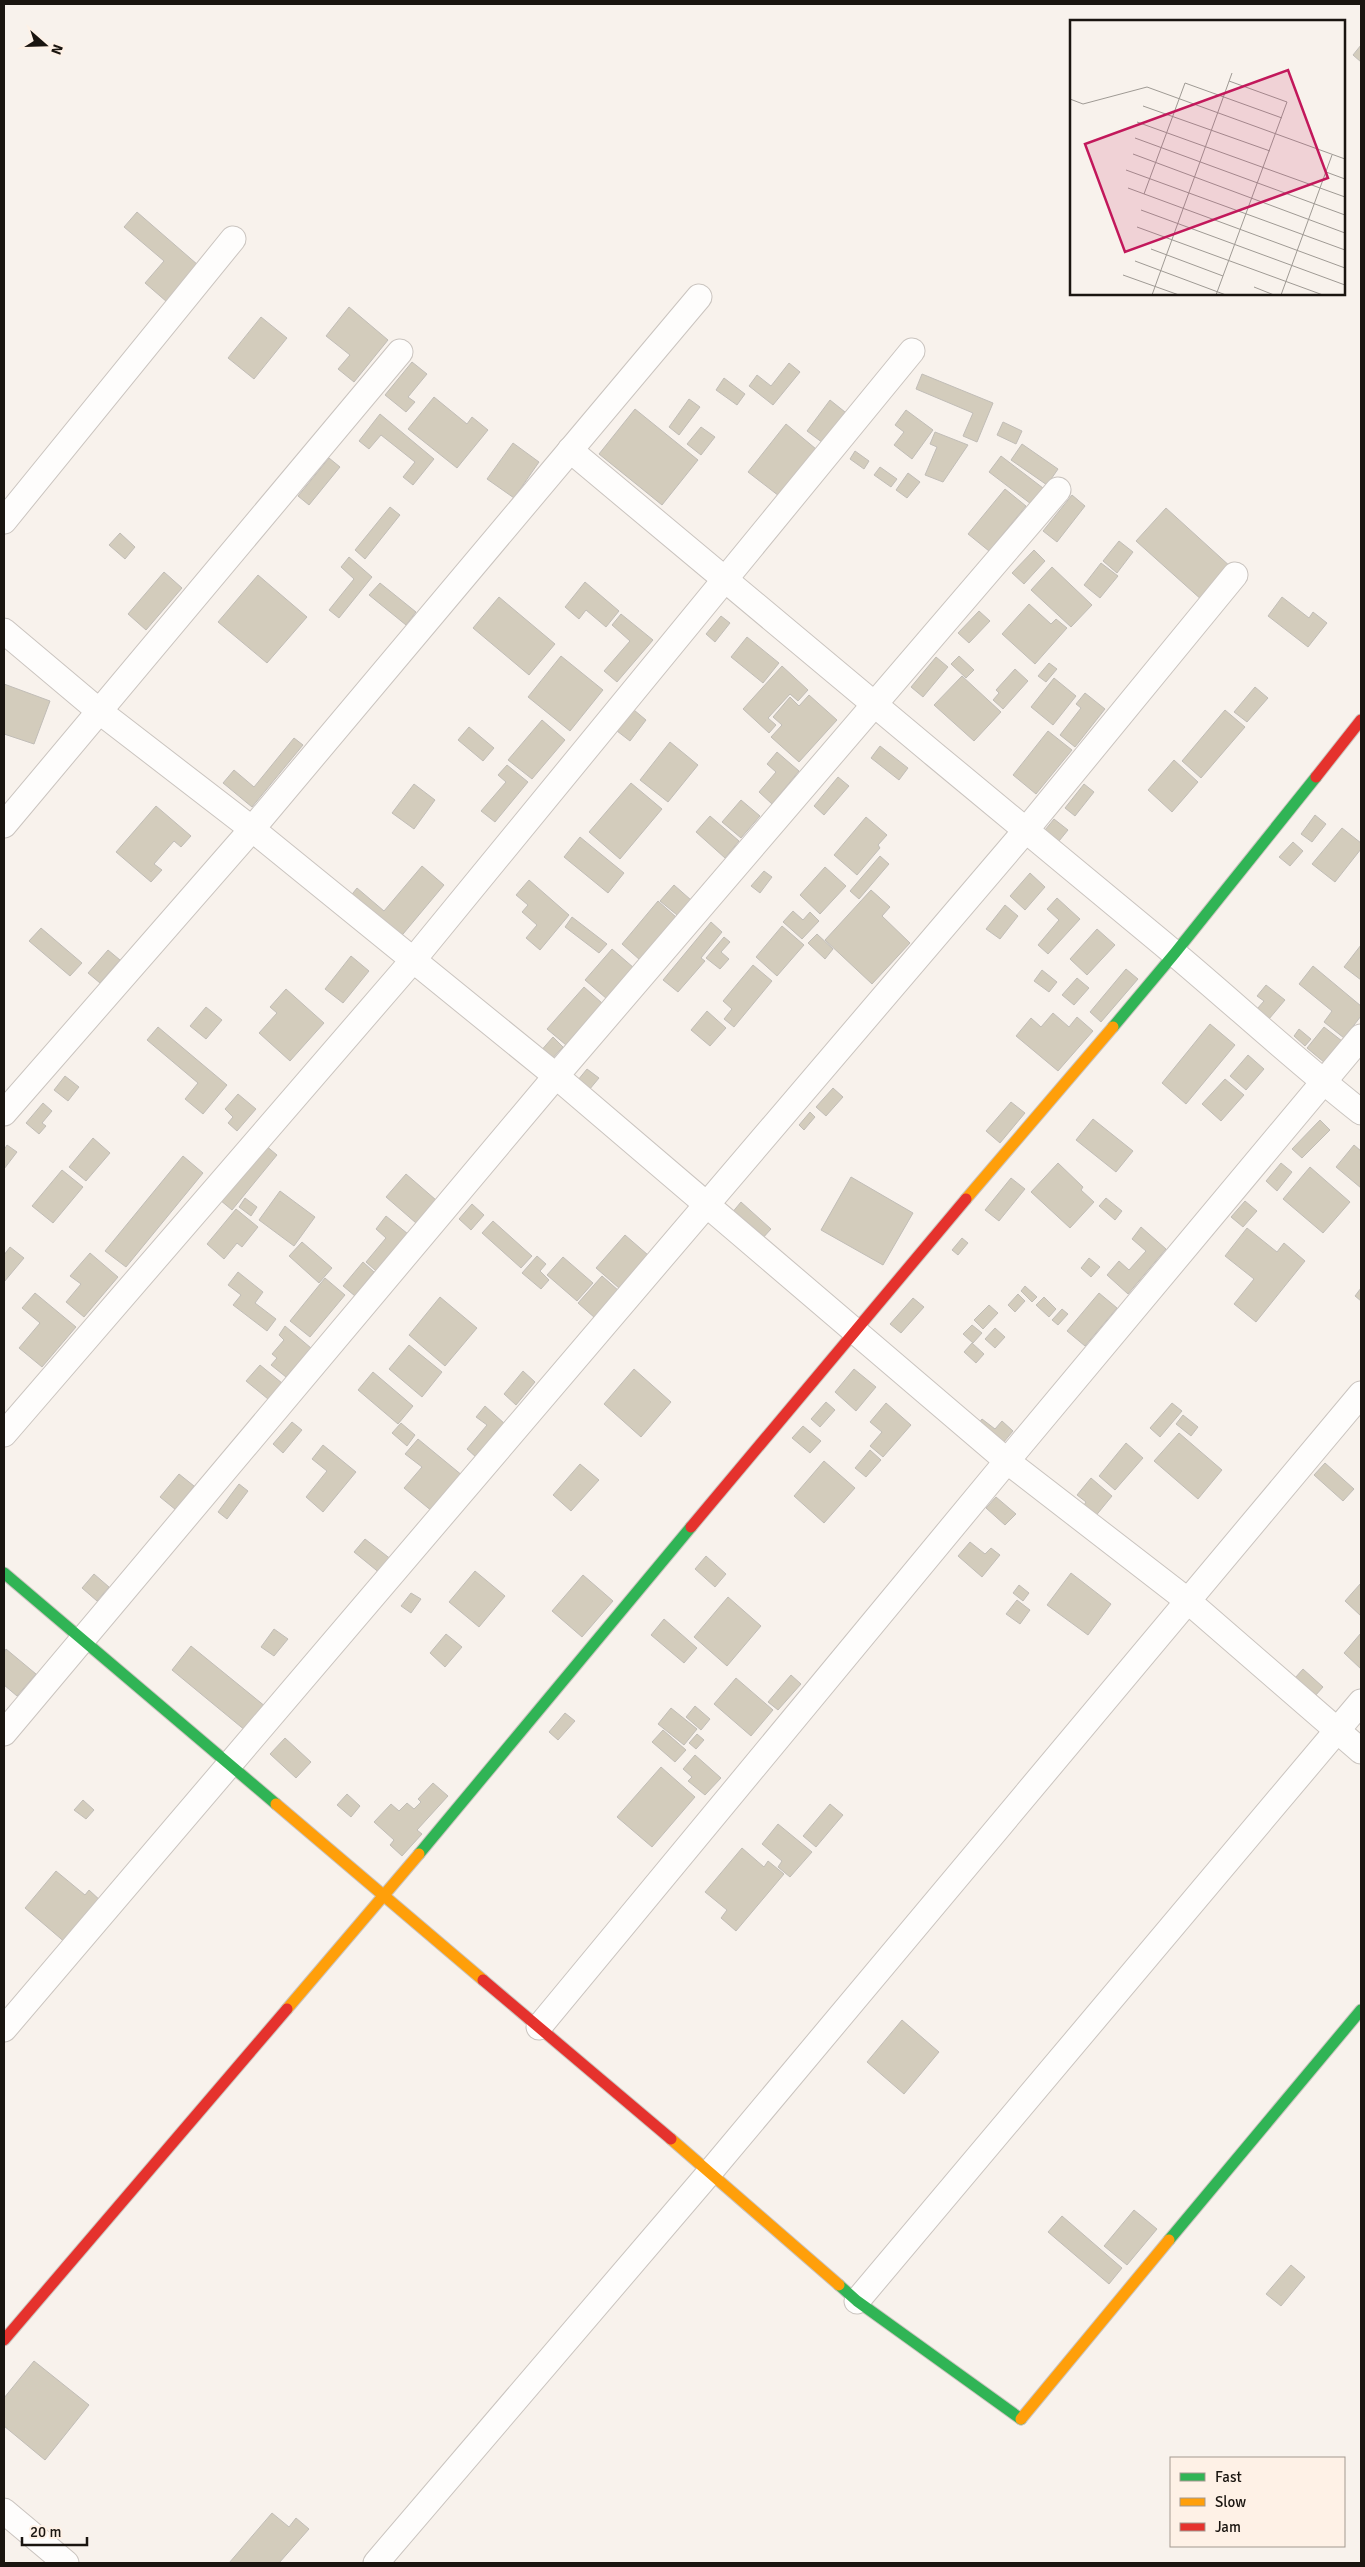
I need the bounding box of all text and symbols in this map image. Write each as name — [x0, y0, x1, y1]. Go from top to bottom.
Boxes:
north arrow — [20, 20, 70, 70]
inset map — [1070, 20, 1345, 295]
text: N — [47, 42, 66, 57]
legend — [1170, 2457, 1345, 2547]
text: Fast — [1215, 2468, 1242, 2486]
text: Slow — [1215, 2493, 1246, 2511]
scale bar — [22, 2514, 88, 2546]
text: Jam — [1215, 2518, 1241, 2536]
text: 20 m — [30, 2523, 61, 2541]

